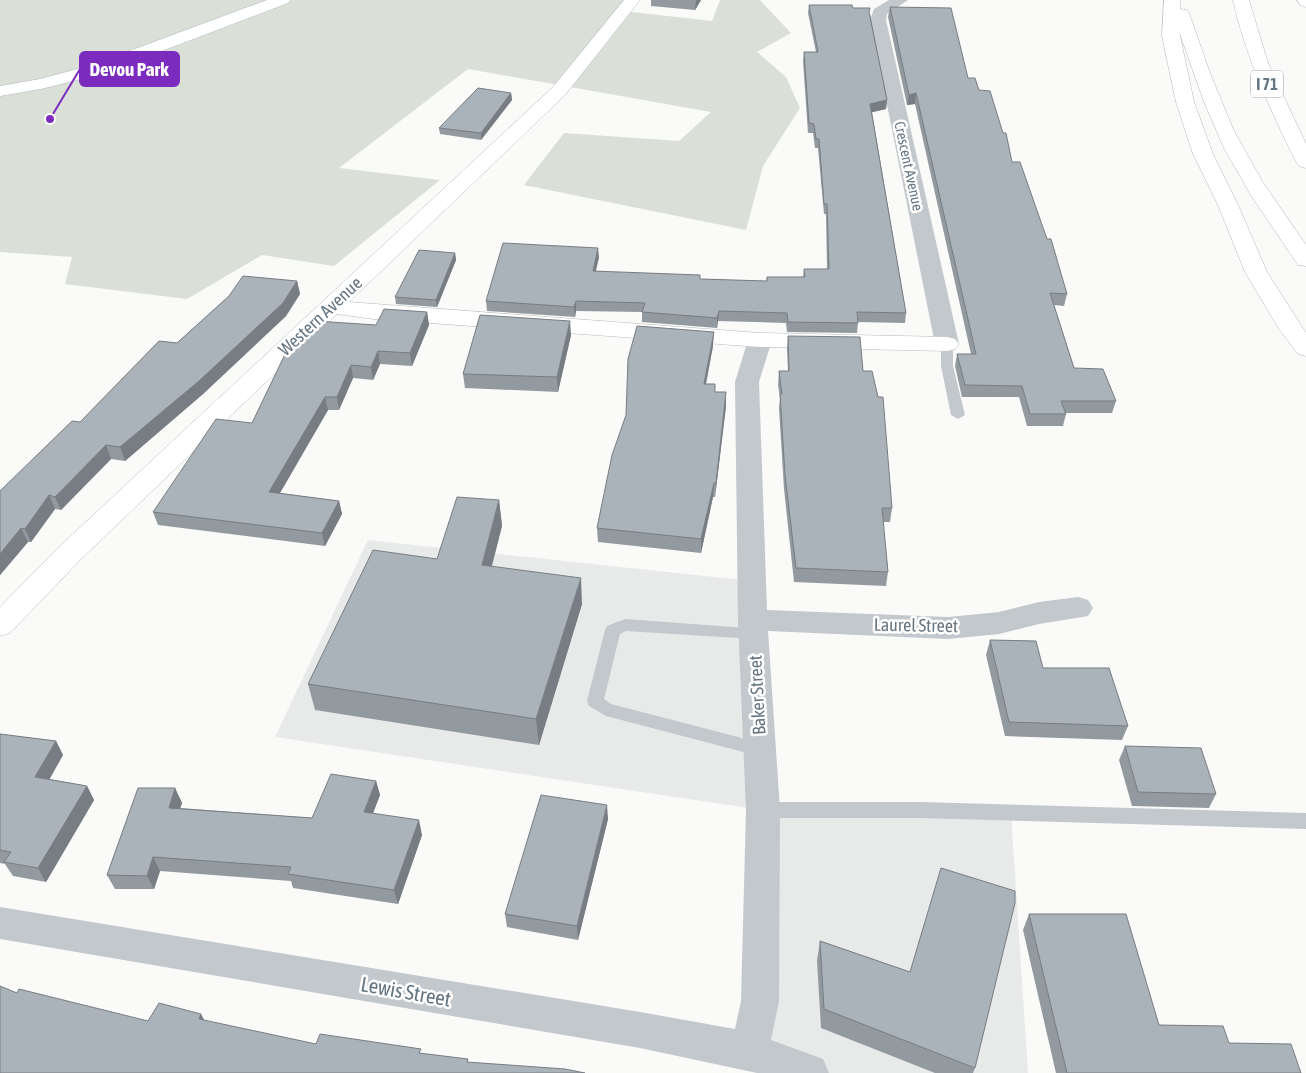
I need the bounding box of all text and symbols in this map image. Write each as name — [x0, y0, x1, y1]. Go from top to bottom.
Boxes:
callout: Devou Park — [80, 52, 179, 86]
text: Devou Park — [89, 58, 169, 80]
road number: I 71 — [1251, 70, 1283, 98]
street label: Crescent Avenue — [891, 120, 927, 212]
street label: Western Avenue — [274, 272, 366, 360]
street label: Laurel Street — [874, 614, 958, 636]
street label: Baker Street — [744, 655, 770, 735]
street label: Lewis Street — [359, 971, 453, 1011]

